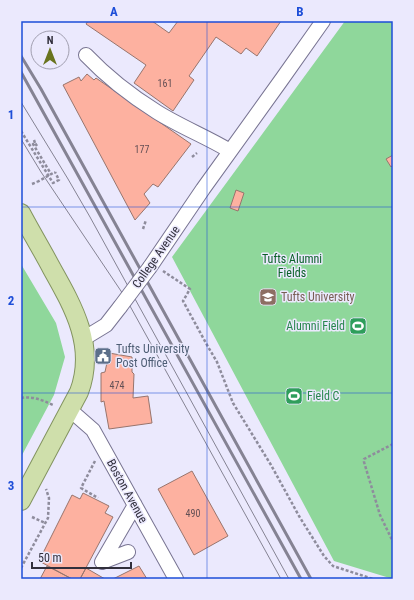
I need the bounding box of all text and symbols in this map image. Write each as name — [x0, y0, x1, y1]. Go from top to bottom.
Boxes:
text: A — [110, 4, 118, 19]
text: B — [296, 4, 304, 19]
north arrow — [30, 30, 70, 70]
text: N — [47, 34, 54, 47]
house number: 161 — [158, 78, 172, 89]
text: 1 — [8, 107, 14, 122]
house number: 177 — [135, 144, 149, 155]
street label: College Avenue — [129, 223, 183, 291]
park label: Tufts Alumni Fields — [262, 252, 322, 280]
school or university icon: Tufts University — [258, 287, 278, 307]
place label: Tufts University — [281, 290, 354, 304]
text: 2 — [8, 293, 15, 308]
sports icon: Alumni Field — [348, 316, 368, 336]
place label: Alumni Field — [286, 319, 345, 333]
place label: Tufts University Post Office — [116, 342, 189, 370]
public building icon: Tufts University Post Office — [93, 346, 113, 366]
house number: 474 — [110, 380, 124, 391]
sports icon: Field C — [284, 386, 304, 406]
place label: Field C — [307, 389, 340, 403]
street label: Boston Avenue — [104, 457, 150, 526]
text: 3 — [8, 478, 14, 493]
house number: 490 — [186, 508, 200, 519]
scale bar — [32, 544, 131, 570]
text: 50 m — [38, 551, 62, 565]

